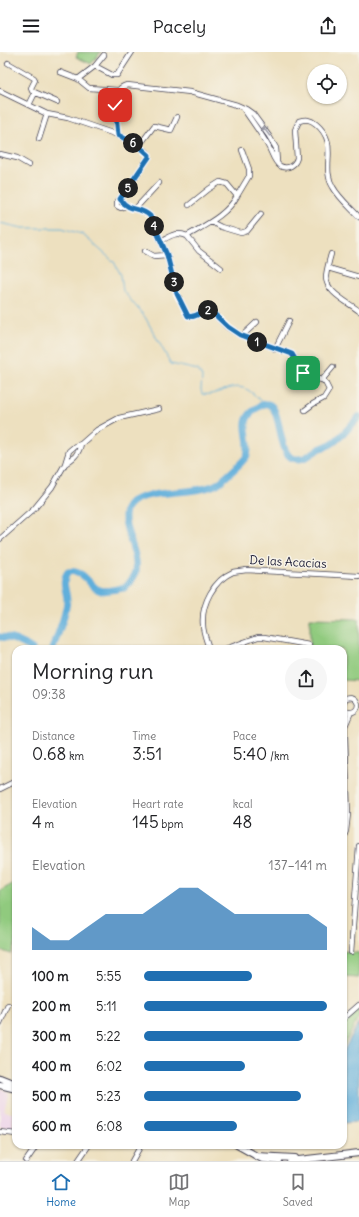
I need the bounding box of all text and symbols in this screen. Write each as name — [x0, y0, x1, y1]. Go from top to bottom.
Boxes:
icon: menu — [20, 15, 42, 37]
text: Pacely — [153, 15, 206, 38]
icon: share — [317, 15, 339, 37]
map controls — [307, 64, 347, 104]
button: locate — [307, 64, 347, 104]
pin — [98, 88, 132, 122]
icon: check — [104, 94, 126, 116]
one-way arrow — [262, 126, 270, 137]
pin: 6 — [123, 133, 143, 153]
text: 6 — [130, 136, 136, 150]
pin: 5 — [118, 178, 138, 198]
text: 5 — [125, 181, 131, 195]
pin: 4 — [144, 216, 164, 236]
text: 4 — [151, 219, 157, 233]
pin: 3 — [164, 272, 184, 292]
text: 3 — [171, 275, 177, 289]
pin: 2 — [198, 300, 218, 320]
text: 2 — [205, 303, 211, 317]
pin: 1 — [247, 332, 267, 352]
text: 1 — [255, 335, 259, 349]
pin — [286, 356, 320, 390]
icon: arrive — [292, 362, 314, 384]
street label: De las Acacias — [249, 552, 327, 571]
text: Morning run — [32, 657, 154, 685]
button: share — [285, 658, 327, 700]
text: 09:38 — [32, 686, 66, 703]
text: Distance — [32, 729, 75, 743]
text: Time — [132, 729, 156, 743]
text: Pace — [233, 729, 257, 743]
text: 0.68 — [32, 743, 66, 765]
text: 3:51 — [132, 743, 162, 765]
text: 5:40 — [233, 743, 267, 765]
text: km — [66, 749, 84, 763]
text: /km — [267, 749, 289, 763]
text: Elevation — [32, 797, 77, 811]
text: Heart rate — [132, 797, 183, 811]
text: kcal — [233, 797, 252, 811]
text: 4 — [32, 811, 42, 833]
text: 145 — [132, 811, 159, 833]
text: 48 — [233, 811, 252, 833]
text: m — [42, 817, 54, 831]
text: bpm — [159, 817, 183, 831]
text: Elevation — [32, 857, 85, 874]
text: 137–141 m — [268, 857, 327, 874]
text: 100 m — [32, 968, 69, 985]
text: 5:55 — [96, 968, 121, 985]
text: 200 m — [32, 998, 71, 1015]
text: 5:11 — [96, 998, 117, 1015]
text: 300 m — [32, 1028, 71, 1045]
text: 5:22 — [96, 1028, 121, 1045]
text: 400 m — [32, 1058, 71, 1075]
text: 6:02 — [96, 1058, 122, 1075]
text: 500 m — [32, 1088, 71, 1105]
text: 5:23 — [96, 1088, 121, 1105]
text: 600 m — [32, 1118, 71, 1135]
text: 6:08 — [96, 1118, 122, 1135]
tab: Home — [46, 1171, 76, 1209]
tab: Map — [168, 1171, 190, 1209]
tab: Saved — [283, 1171, 313, 1209]

